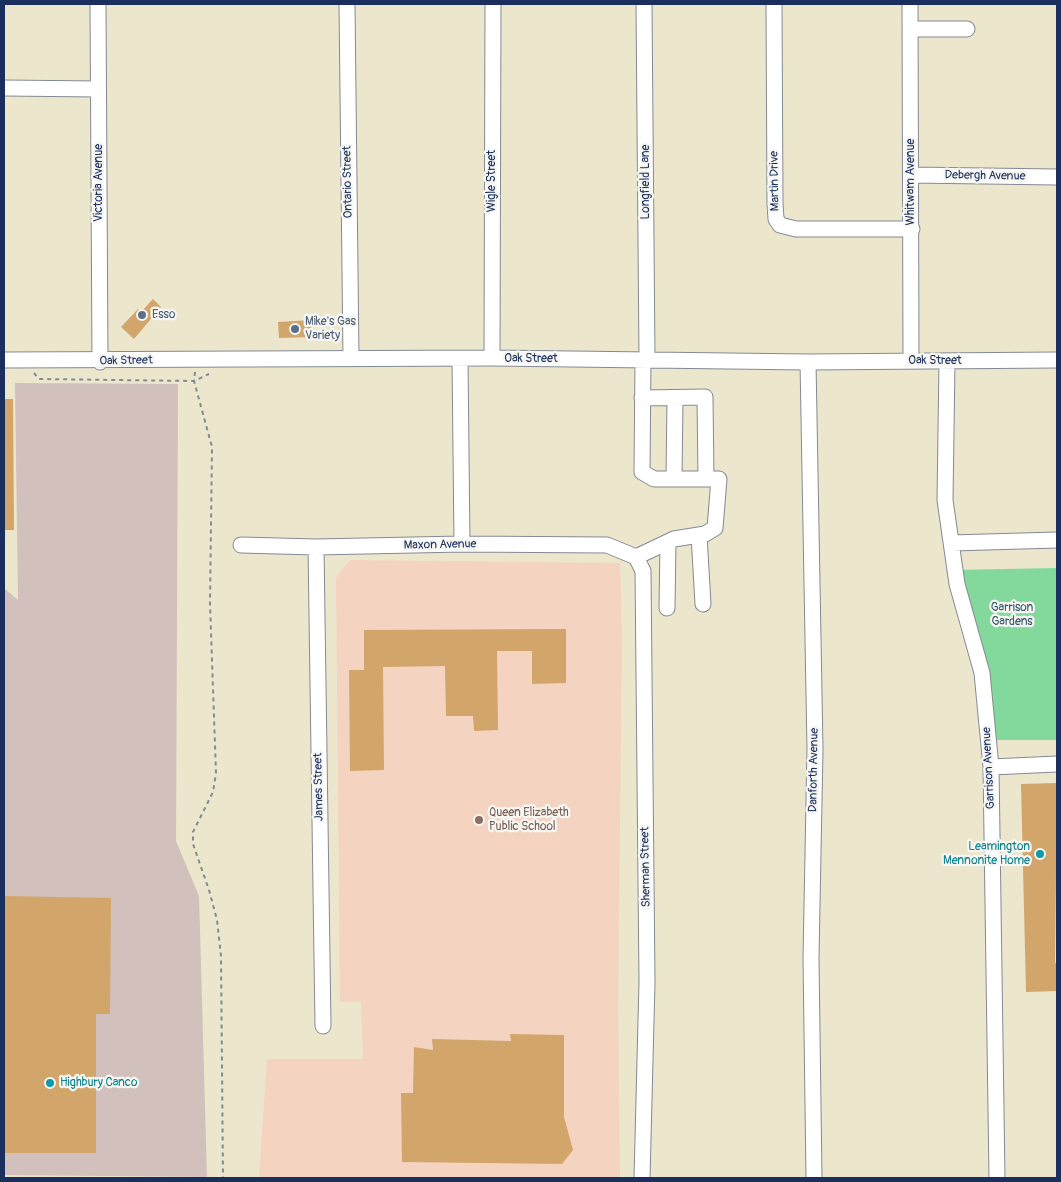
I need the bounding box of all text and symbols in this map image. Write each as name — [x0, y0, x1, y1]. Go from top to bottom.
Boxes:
street label: Whitwam Avenue — [904, 139, 918, 225]
street label: Victoria Avenue — [92, 144, 106, 222]
street label: Longfield Lane — [639, 145, 653, 219]
street label: Ontario Street — [340, 146, 356, 218]
street label: Wigle Street — [485, 150, 499, 212]
street label: Martin Drive — [767, 151, 783, 211]
street label: Debergh Avenue — [944, 168, 1026, 184]
place label: Esso — [152, 308, 175, 322]
marker: Esso — [136, 309, 148, 321]
place label: Mike's Gas Variety — [305, 315, 356, 343]
marker: Mike's Gas Variety — [289, 323, 301, 335]
street label: Oak Street — [504, 352, 558, 366]
street label: Oak Street — [99, 353, 153, 369]
street label: Oak Street — [908, 354, 962, 368]
street label: Maxon Avenue — [403, 537, 477, 553]
park label: Garrison Gardens — [991, 601, 1033, 629]
street label: Garrison Avenue — [980, 727, 998, 809]
street label: Danforth Avenue — [806, 728, 822, 812]
street label: James Street — [311, 753, 327, 821]
place label: Queen Elizabeth Public School — [489, 806, 569, 834]
marker: Queen Elizabeth Public School — [473, 814, 485, 826]
street label: Sherman Street — [638, 827, 654, 907]
place label: Leamington Mennonite Home — [943, 840, 1030, 868]
marker: Leamington Mennonite Home — [1034, 848, 1046, 860]
place label: Highbury Canco — [60, 1076, 137, 1090]
marker: Highbury Canco — [44, 1077, 56, 1089]

